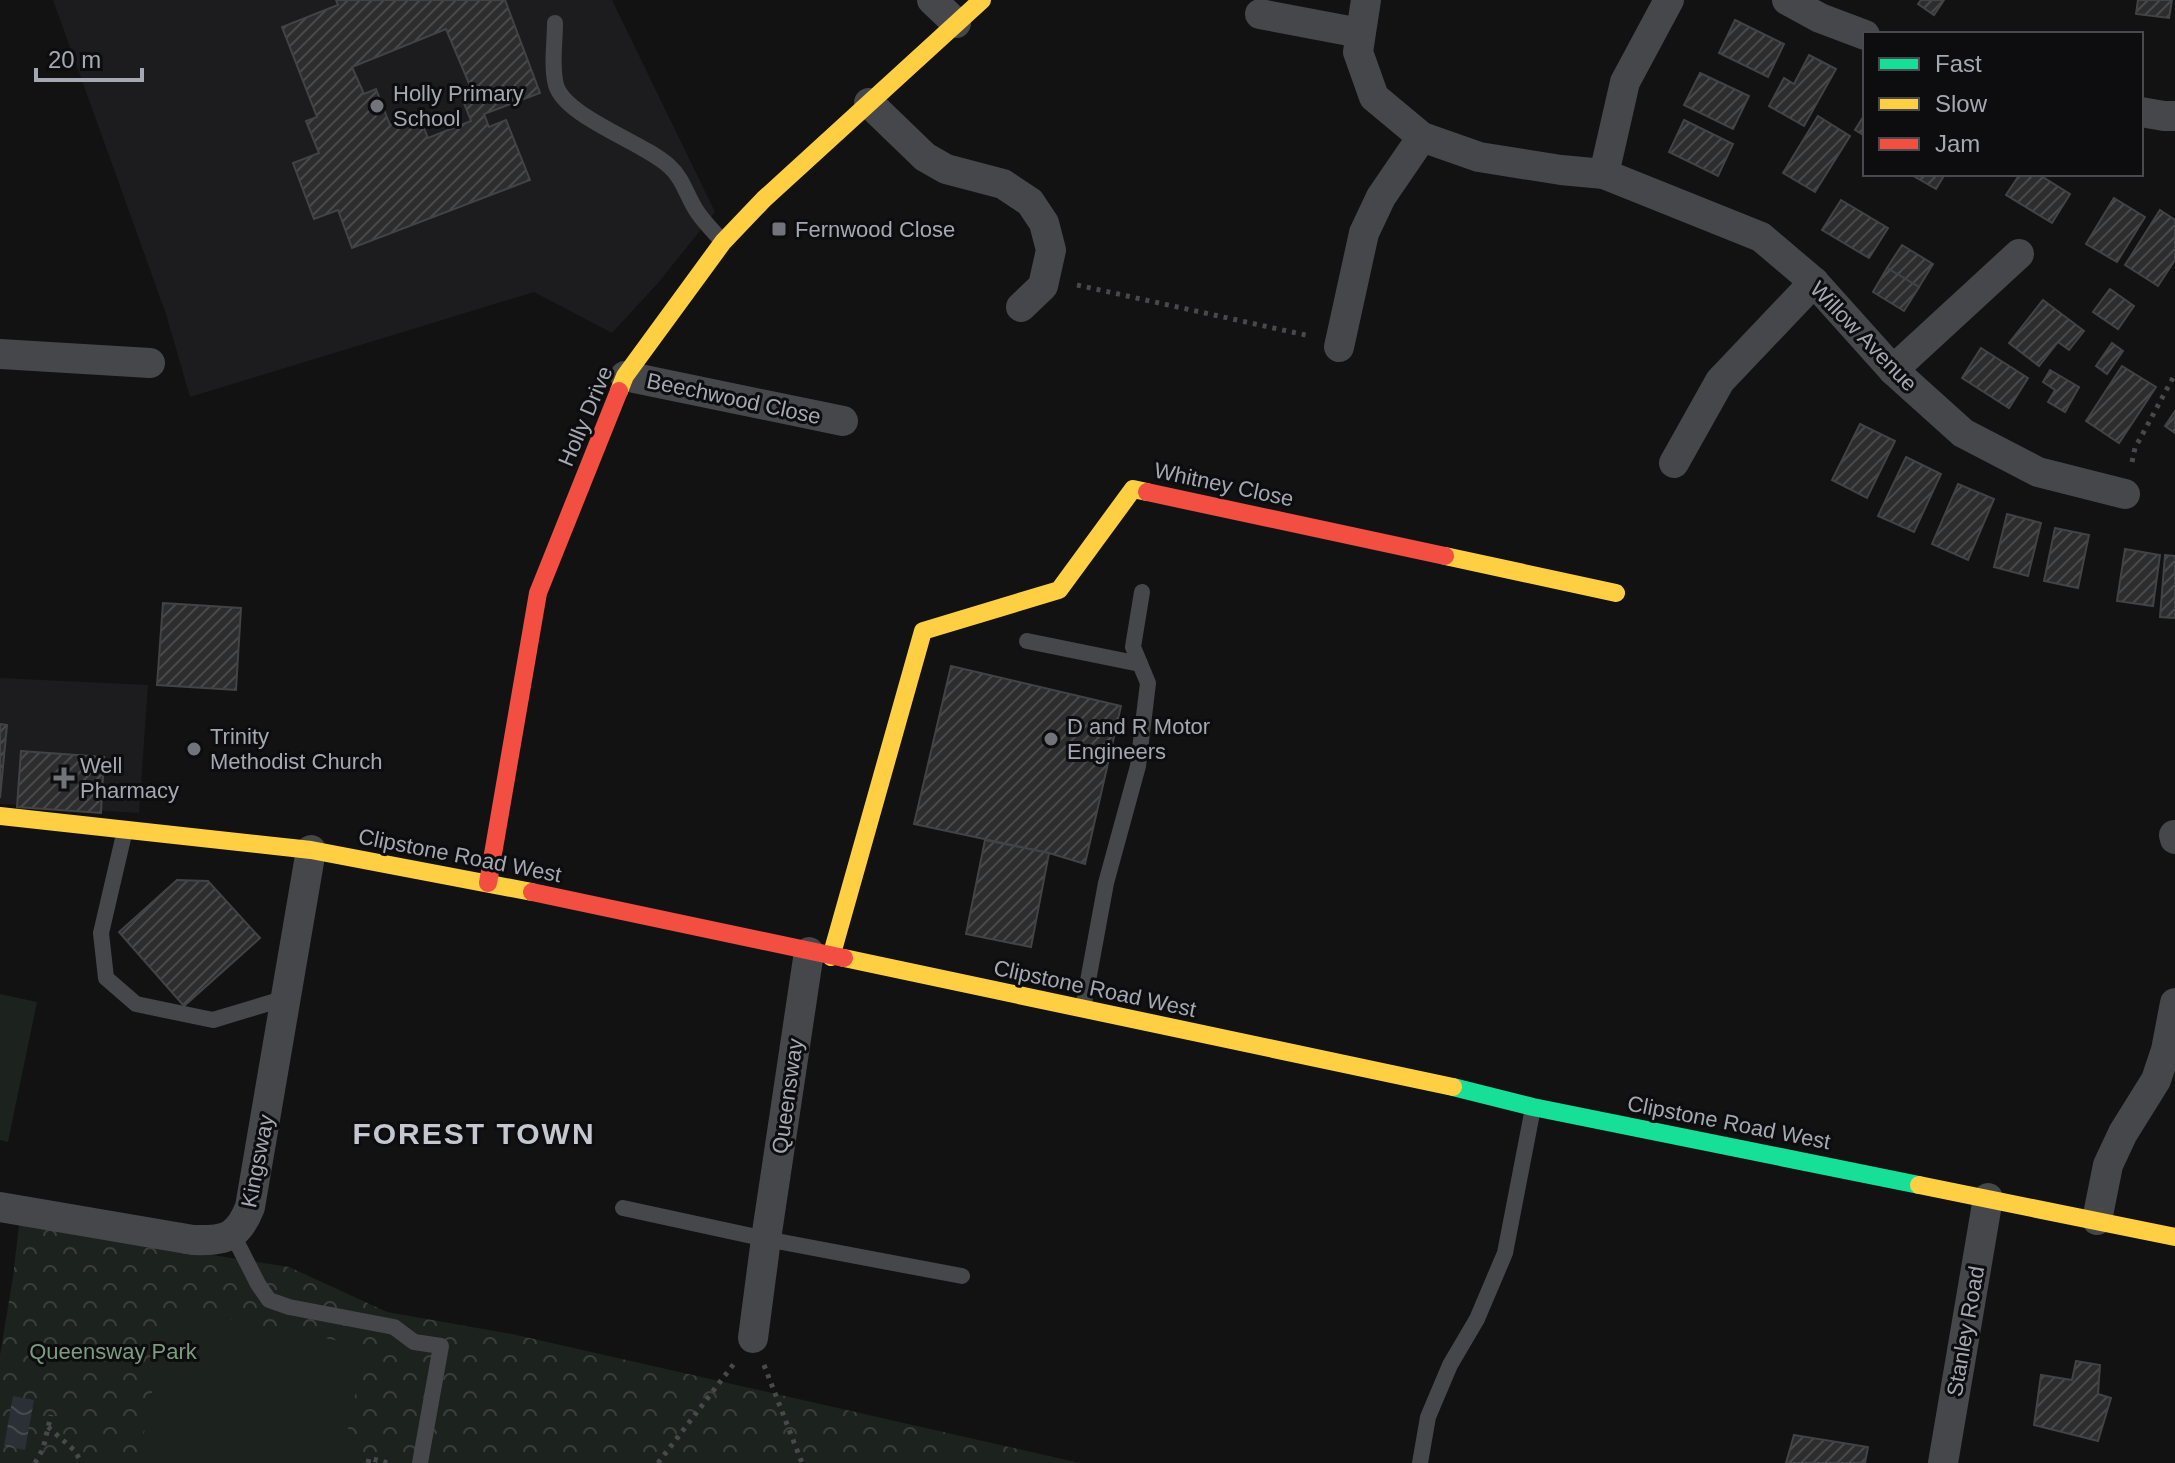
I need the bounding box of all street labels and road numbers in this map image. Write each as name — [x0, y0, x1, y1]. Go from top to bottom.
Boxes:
street label: Willow Avenue — [1805, 276, 1922, 396]
street label: Holly Drive — [553, 362, 618, 470]
street label: Beechwood Close — [645, 368, 823, 429]
street label: Whitney Close — [1152, 458, 1296, 511]
street label: Clipstone Road West — [356, 824, 564, 887]
street label: Clipstone Road West — [991, 955, 1198, 1022]
street label: Queensway — [767, 1037, 808, 1155]
street label: Clipstone Road West — [1625, 1091, 1833, 1154]
street label: Kingsway — [236, 1112, 279, 1210]
street label: Stanley Road — [1942, 1264, 1989, 1398]

